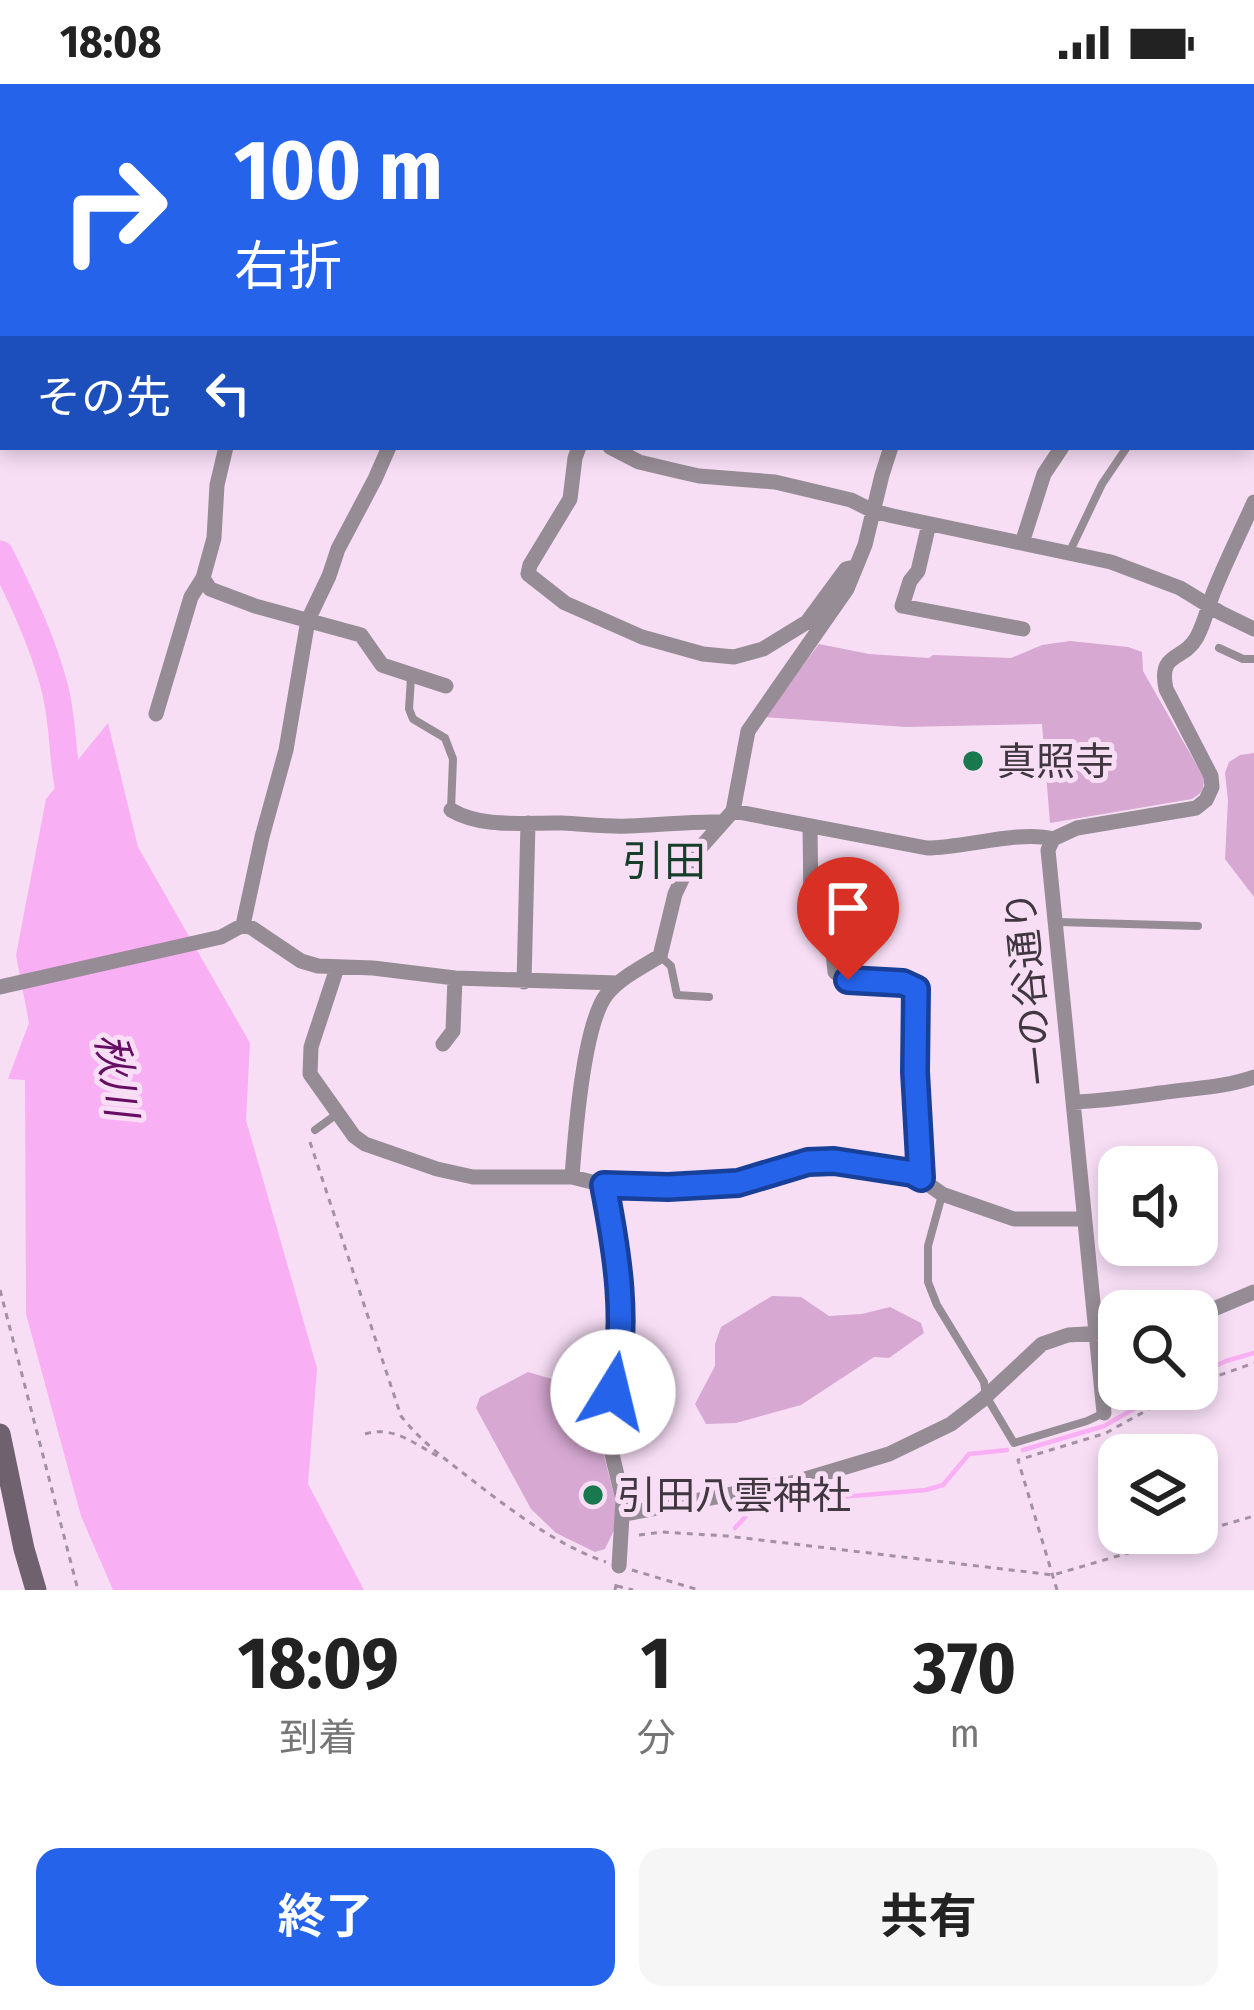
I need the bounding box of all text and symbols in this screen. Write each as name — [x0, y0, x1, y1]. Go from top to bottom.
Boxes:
text: 18:08 — [60, 15, 161, 69]
text: 100 m — [234, 120, 443, 221]
icon: right — [36, 132, 192, 288]
text: 右折 — [234, 235, 342, 299]
icon: left — [195, 360, 261, 426]
text: その先 — [36, 371, 171, 425]
place label: 真照寺 — [997, 739, 1114, 785]
marker: 真照寺 — [960, 748, 986, 774]
district label: 引田 — [622, 837, 706, 887]
pin — [797, 857, 899, 980]
icon: arrive — [815, 875, 881, 941]
street label: 一の谷通り — [997, 889, 1063, 1087]
water label: 秋川 — [85, 1030, 147, 1124]
map controls — [1098, 1146, 1218, 1554]
button: sound — [1098, 1146, 1218, 1266]
button: search — [1098, 1290, 1218, 1410]
position arrow — [550, 1329, 676, 1455]
button: layers — [1098, 1434, 1218, 1554]
place label: 引田八雲神社 — [617, 1473, 851, 1519]
marker: 引田八雲神社 — [580, 1482, 606, 1508]
text: 18:09 — [238, 1621, 399, 1707]
text: 1 — [641, 1621, 671, 1707]
text: 370 — [913, 1626, 1016, 1712]
text: m — [950, 1711, 980, 1757]
text: 到着 — [279, 1715, 357, 1761]
text: 分 — [636, 1715, 675, 1761]
button: 終了 — [36, 1848, 615, 1986]
button: 共有 — [639, 1848, 1218, 1986]

